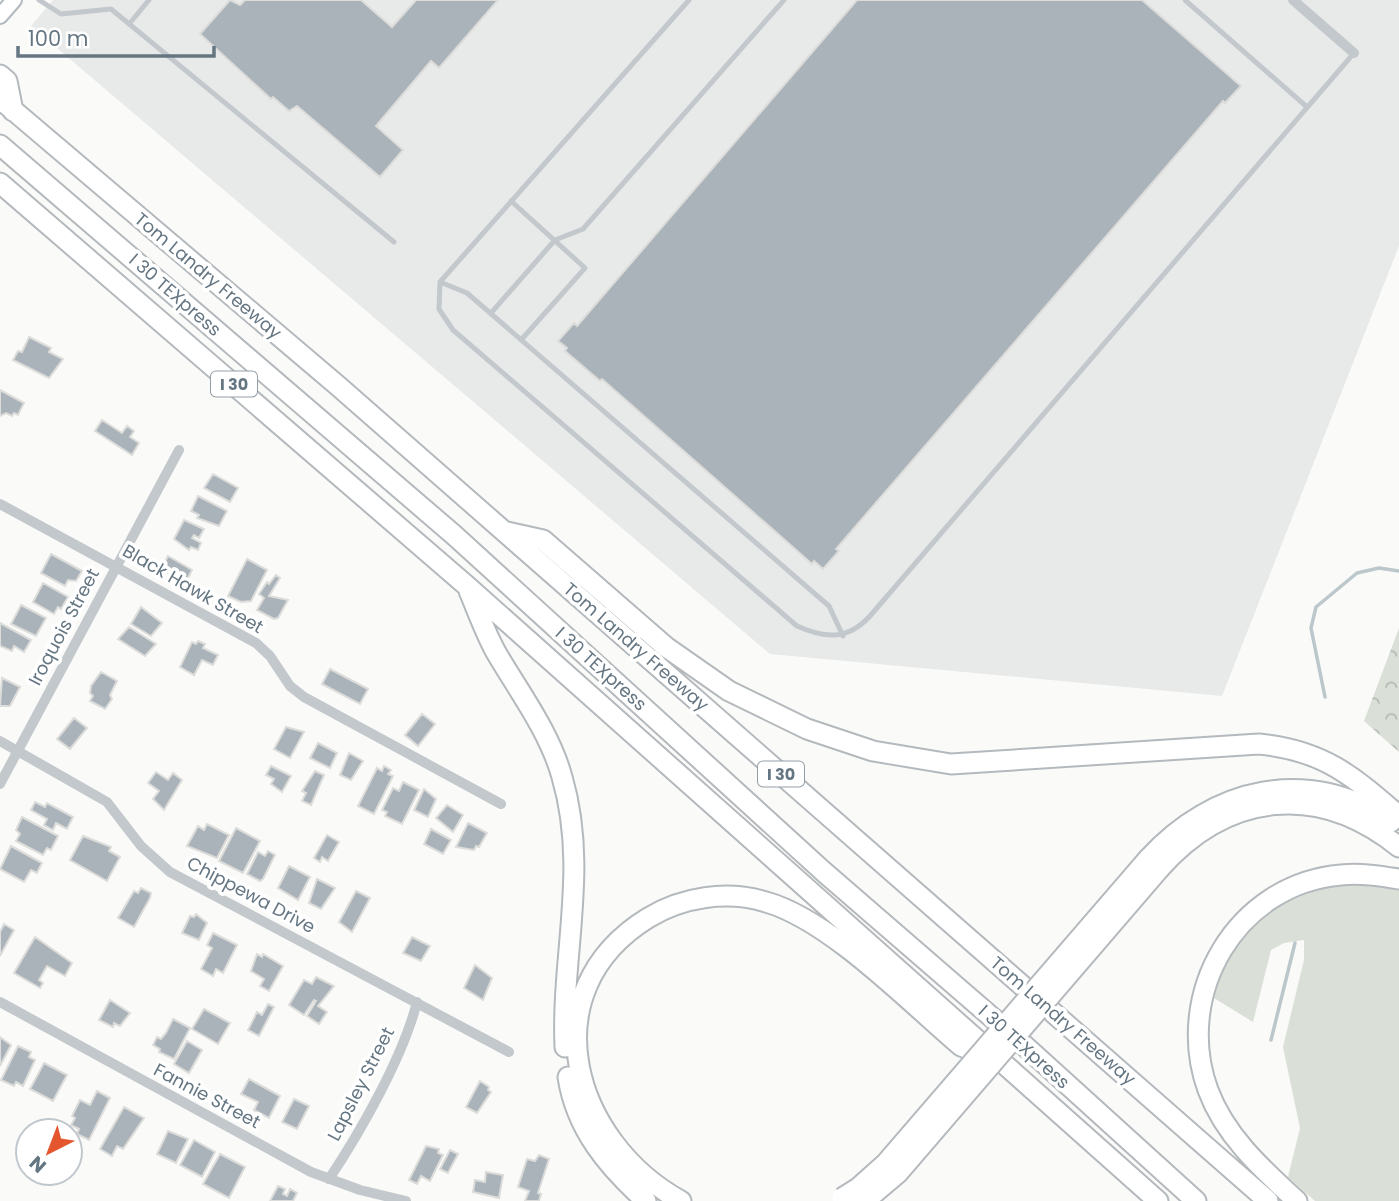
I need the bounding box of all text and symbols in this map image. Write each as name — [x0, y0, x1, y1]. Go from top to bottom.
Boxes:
scale bar — [18, 14, 214, 58]
text: 100 m — [28, 24, 88, 53]
street label: Tom Landry Freeway — [129, 207, 287, 345]
street label: I 30 TEXpress — [124, 247, 227, 342]
road number: I 30 — [211, 372, 257, 396]
street label: Black Hawk Street — [118, 538, 268, 639]
street label: Iroquois Street — [22, 564, 105, 690]
street label: Tom Landry Freeway — [558, 576, 714, 717]
street label: I 30 TEXpress — [550, 621, 652, 716]
road number: I 30 — [758, 762, 804, 786]
street label: Chippewa Drive — [183, 850, 320, 939]
street label: Tom Landry Freeway — [985, 950, 1141, 1091]
street label: I 30 TEXpress — [973, 999, 1075, 1094]
street label: Lapsley Street — [321, 1023, 400, 1145]
street label: Fannie Street — [150, 1057, 265, 1134]
north arrow — [14, 1117, 84, 1187]
text: N — [24, 1149, 52, 1179]

